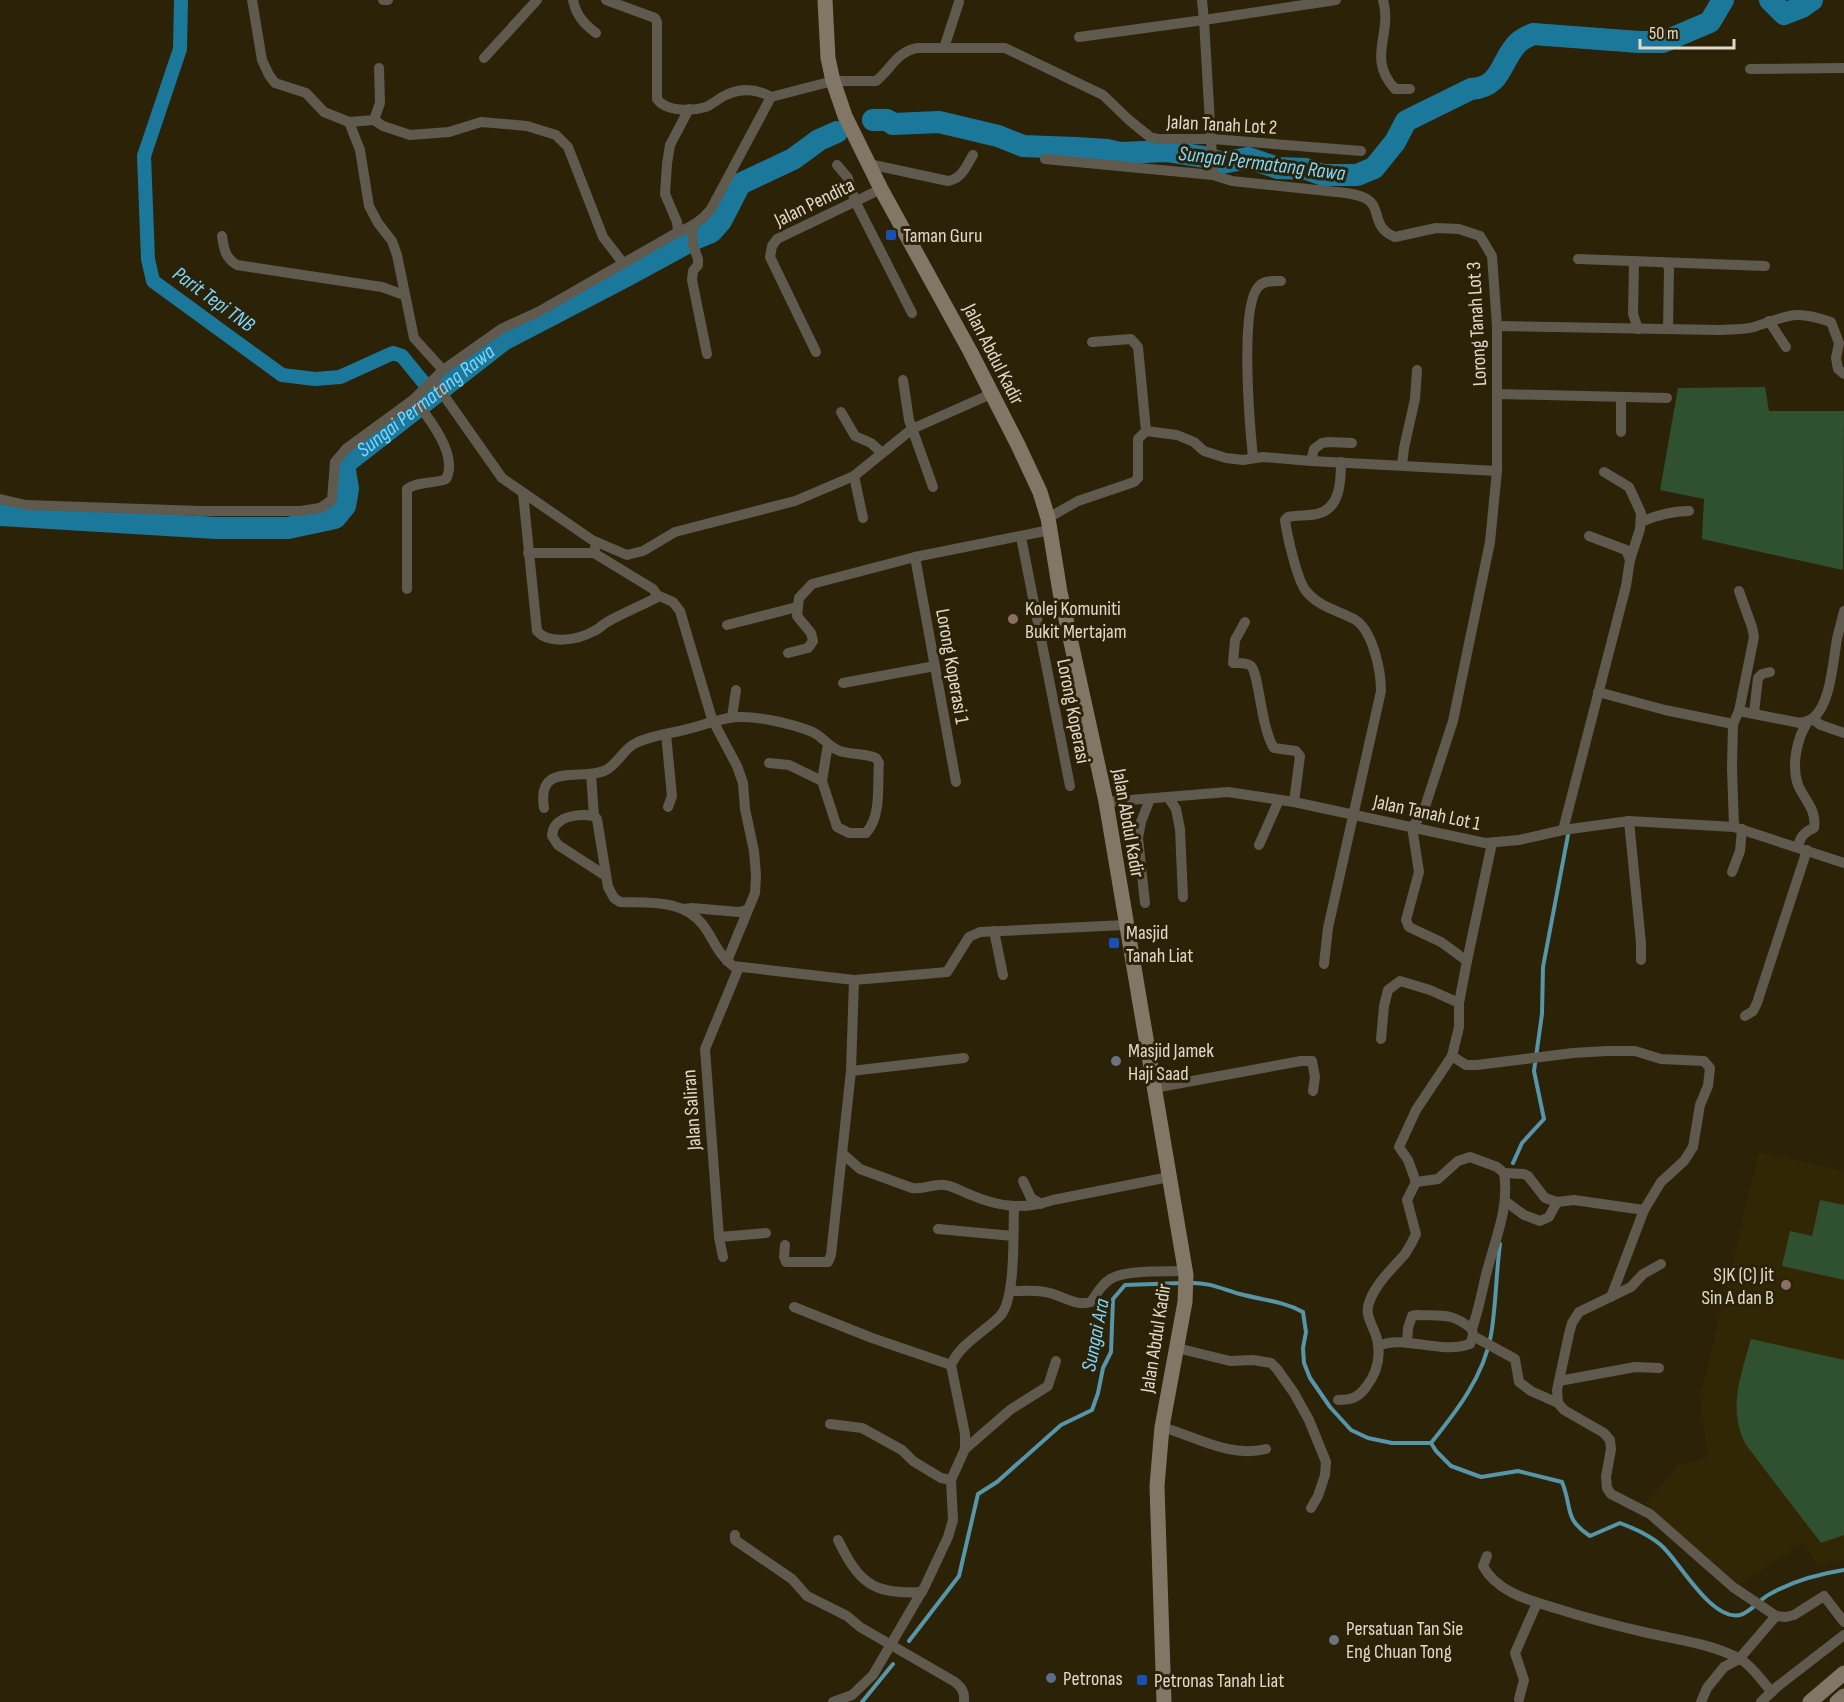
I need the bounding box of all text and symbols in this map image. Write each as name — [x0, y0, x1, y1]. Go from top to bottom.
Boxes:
scale bar — [1640, 12, 1734, 50]
text: 50 m — [1649, 23, 1679, 44]
street label: Jalan Tanah Lot 2 — [1165, 110, 1278, 140]
water label: Sungai Permatang Rawa — [1177, 141, 1347, 186]
street label: Jalan Pendita — [770, 173, 858, 233]
place label: Taman Guru — [903, 224, 982, 248]
marker: Taman Guru — [884, 228, 898, 242]
water label: Parit Tepi TNB — [168, 261, 260, 338]
street label: Lorong Tanah Lot 3 — [1462, 261, 1492, 387]
street label: Jalan Abdul Kadir — [957, 299, 1029, 409]
water label: Sungai Permatang Rawa — [352, 339, 500, 462]
place label: Kolej Komuniti Bukit Mertajam — [1025, 597, 1127, 644]
street label: Lorong Koperasi 1 — [930, 607, 974, 726]
marker: Kolej Komuniti Bukit Mertajam — [1006, 612, 1020, 626]
street label: Lorong Koperasi — [1051, 657, 1095, 766]
street label: Jalan Abdul Kadir — [1106, 766, 1149, 880]
street label: Jalan Tanah Lot 1 — [1370, 790, 1483, 836]
place label: Masjid Tanah Liat — [1126, 921, 1193, 968]
marker: Masjid Tanah Liat — [1107, 936, 1121, 950]
place label: Masjid Jamek Haji Saad — [1128, 1039, 1214, 1086]
marker: Masjid Jamek Haji Saad — [1109, 1054, 1123, 1068]
street label: Jalan Saliran — [677, 1069, 707, 1152]
place label: SJK (C) Jit Sin A dan B — [1702, 1263, 1774, 1310]
marker: SJK (C) Jit Sin A dan B — [1779, 1278, 1793, 1292]
street label: Jalan Abdul Kadir — [1135, 1282, 1176, 1395]
water label: Sungai Ara — [1076, 1296, 1115, 1374]
place label: Persatuan Tan Sie Eng Chuan Tong — [1346, 1617, 1463, 1664]
marker: Persatuan Tan Sie Eng Chuan Tong — [1327, 1633, 1341, 1647]
place label: Petronas — [1063, 1667, 1123, 1691]
place label: Petronas Tanah Liat — [1154, 1669, 1284, 1693]
marker: Petronas — [1044, 1671, 1058, 1685]
marker: Petronas Tanah Liat — [1135, 1673, 1149, 1687]

